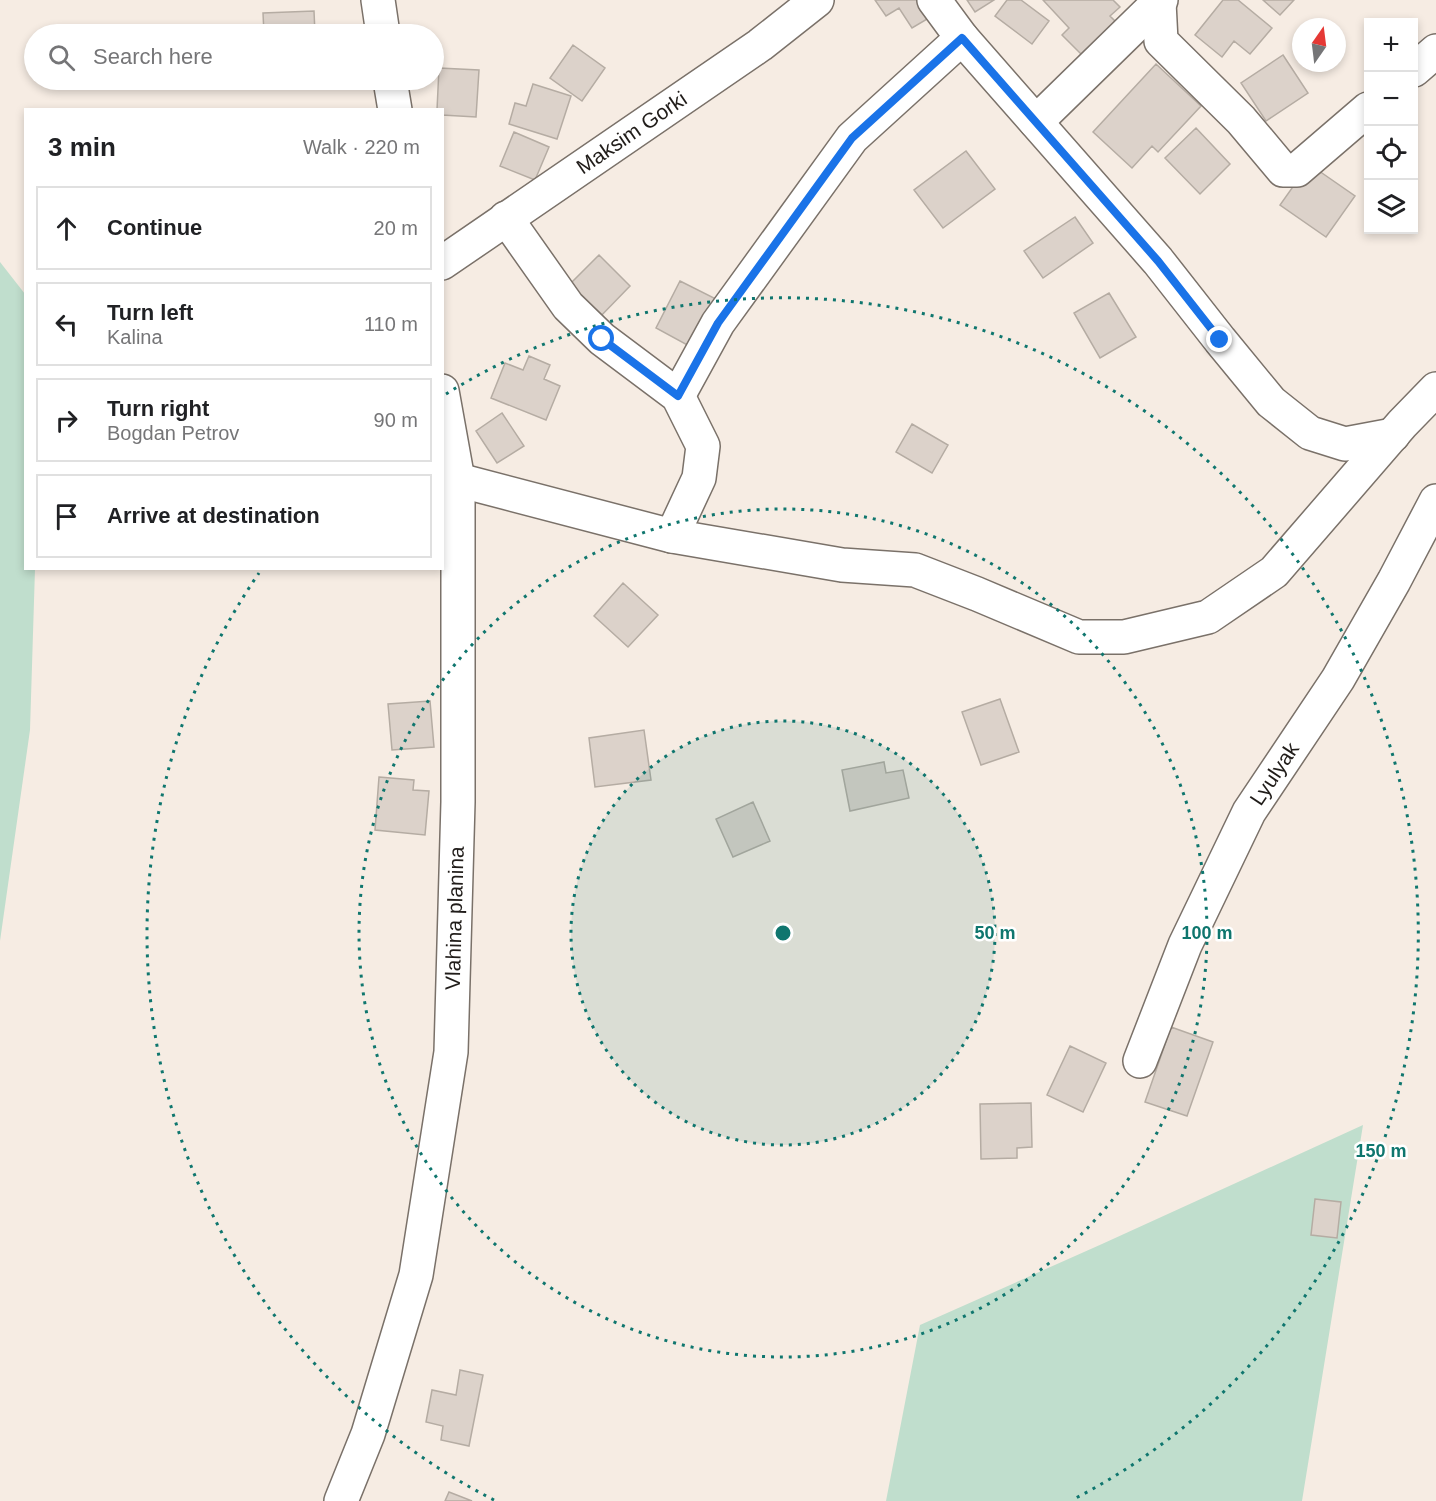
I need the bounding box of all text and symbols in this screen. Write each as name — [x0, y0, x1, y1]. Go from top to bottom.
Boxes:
north arrow — [1292, 18, 1346, 72]
map controls — [1364, 18, 1418, 234]
button: + — [1364, 18, 1418, 72]
search box — [24, 24, 444, 90]
icon: search — [45, 41, 78, 74]
text: Search here — [93, 44, 213, 69]
button: − — [1364, 72, 1418, 126]
street label: Maksim Gorki — [572, 87, 691, 178]
button: locate — [1364, 126, 1418, 180]
text: 3 min — [48, 132, 116, 162]
text: Walk · 220 m — [303, 136, 420, 158]
button: layers — [1364, 180, 1418, 234]
icon: ahead — [50, 212, 83, 245]
text: Continue — [107, 215, 202, 240]
text: 20 m — [374, 217, 418, 239]
text: Turn left — [107, 300, 193, 325]
icon: left — [50, 308, 83, 341]
text: 110 m — [364, 313, 418, 335]
route start — [588, 325, 614, 351]
text: Kalina — [107, 326, 163, 348]
route end — [1206, 326, 1232, 352]
text: Turn right — [107, 396, 209, 421]
icon: right — [50, 404, 83, 437]
text: 90 m — [374, 409, 418, 431]
text: Bogdan Petrov — [107, 422, 239, 444]
icon: arrive — [50, 500, 83, 533]
text: Arrive at destination — [107, 503, 320, 528]
street label: Lyulyak — [1245, 737, 1304, 809]
street label: Vlahina planina — [441, 846, 468, 990]
centre of rings — [773, 923, 793, 943]
text: 50 m — [974, 923, 1016, 943]
text: 100 m — [1181, 923, 1233, 943]
text: 150 m — [1355, 1141, 1407, 1161]

